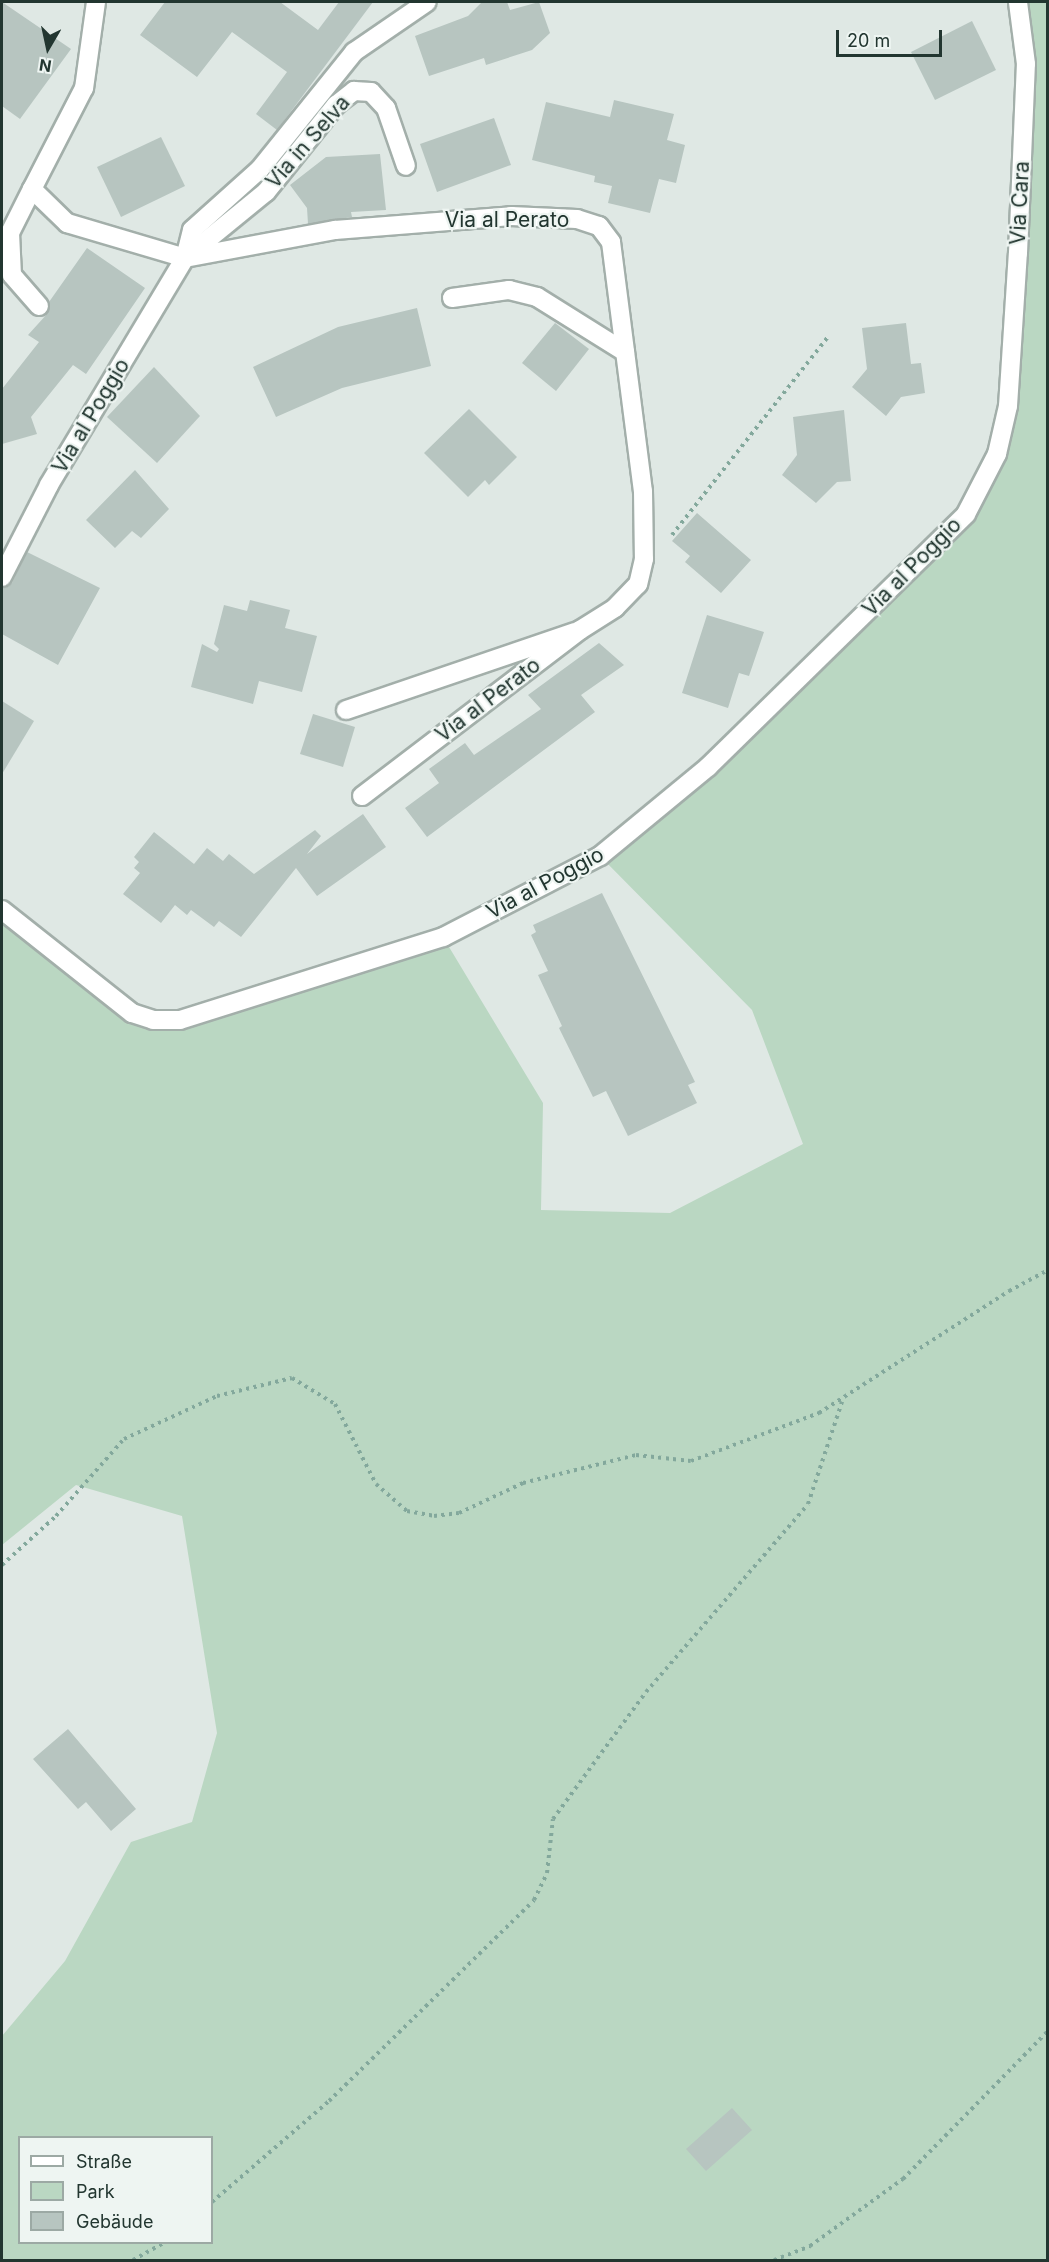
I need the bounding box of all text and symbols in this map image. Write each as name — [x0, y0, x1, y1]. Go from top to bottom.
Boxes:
north arrow — [18, 18, 78, 78]
scale bar — [839, 18, 946, 56]
text: 20 m — [847, 30, 890, 51]
text: N — [38, 55, 53, 77]
street label: Via in Selva — [261, 90, 355, 194]
street label: Via Cara — [1005, 160, 1035, 246]
street label: Via al Perato — [445, 207, 569, 233]
street label: Via al Poggio — [47, 354, 135, 478]
street label: Via al Poggio — [857, 512, 967, 622]
street label: Via al Perato — [431, 652, 545, 748]
street label: Via al Poggio — [482, 842, 608, 924]
legend — [18, 2136, 213, 2244]
text: Straße — [76, 2151, 132, 2172]
text: Park — [76, 2181, 115, 2202]
text: Gebäude — [76, 2211, 153, 2232]

